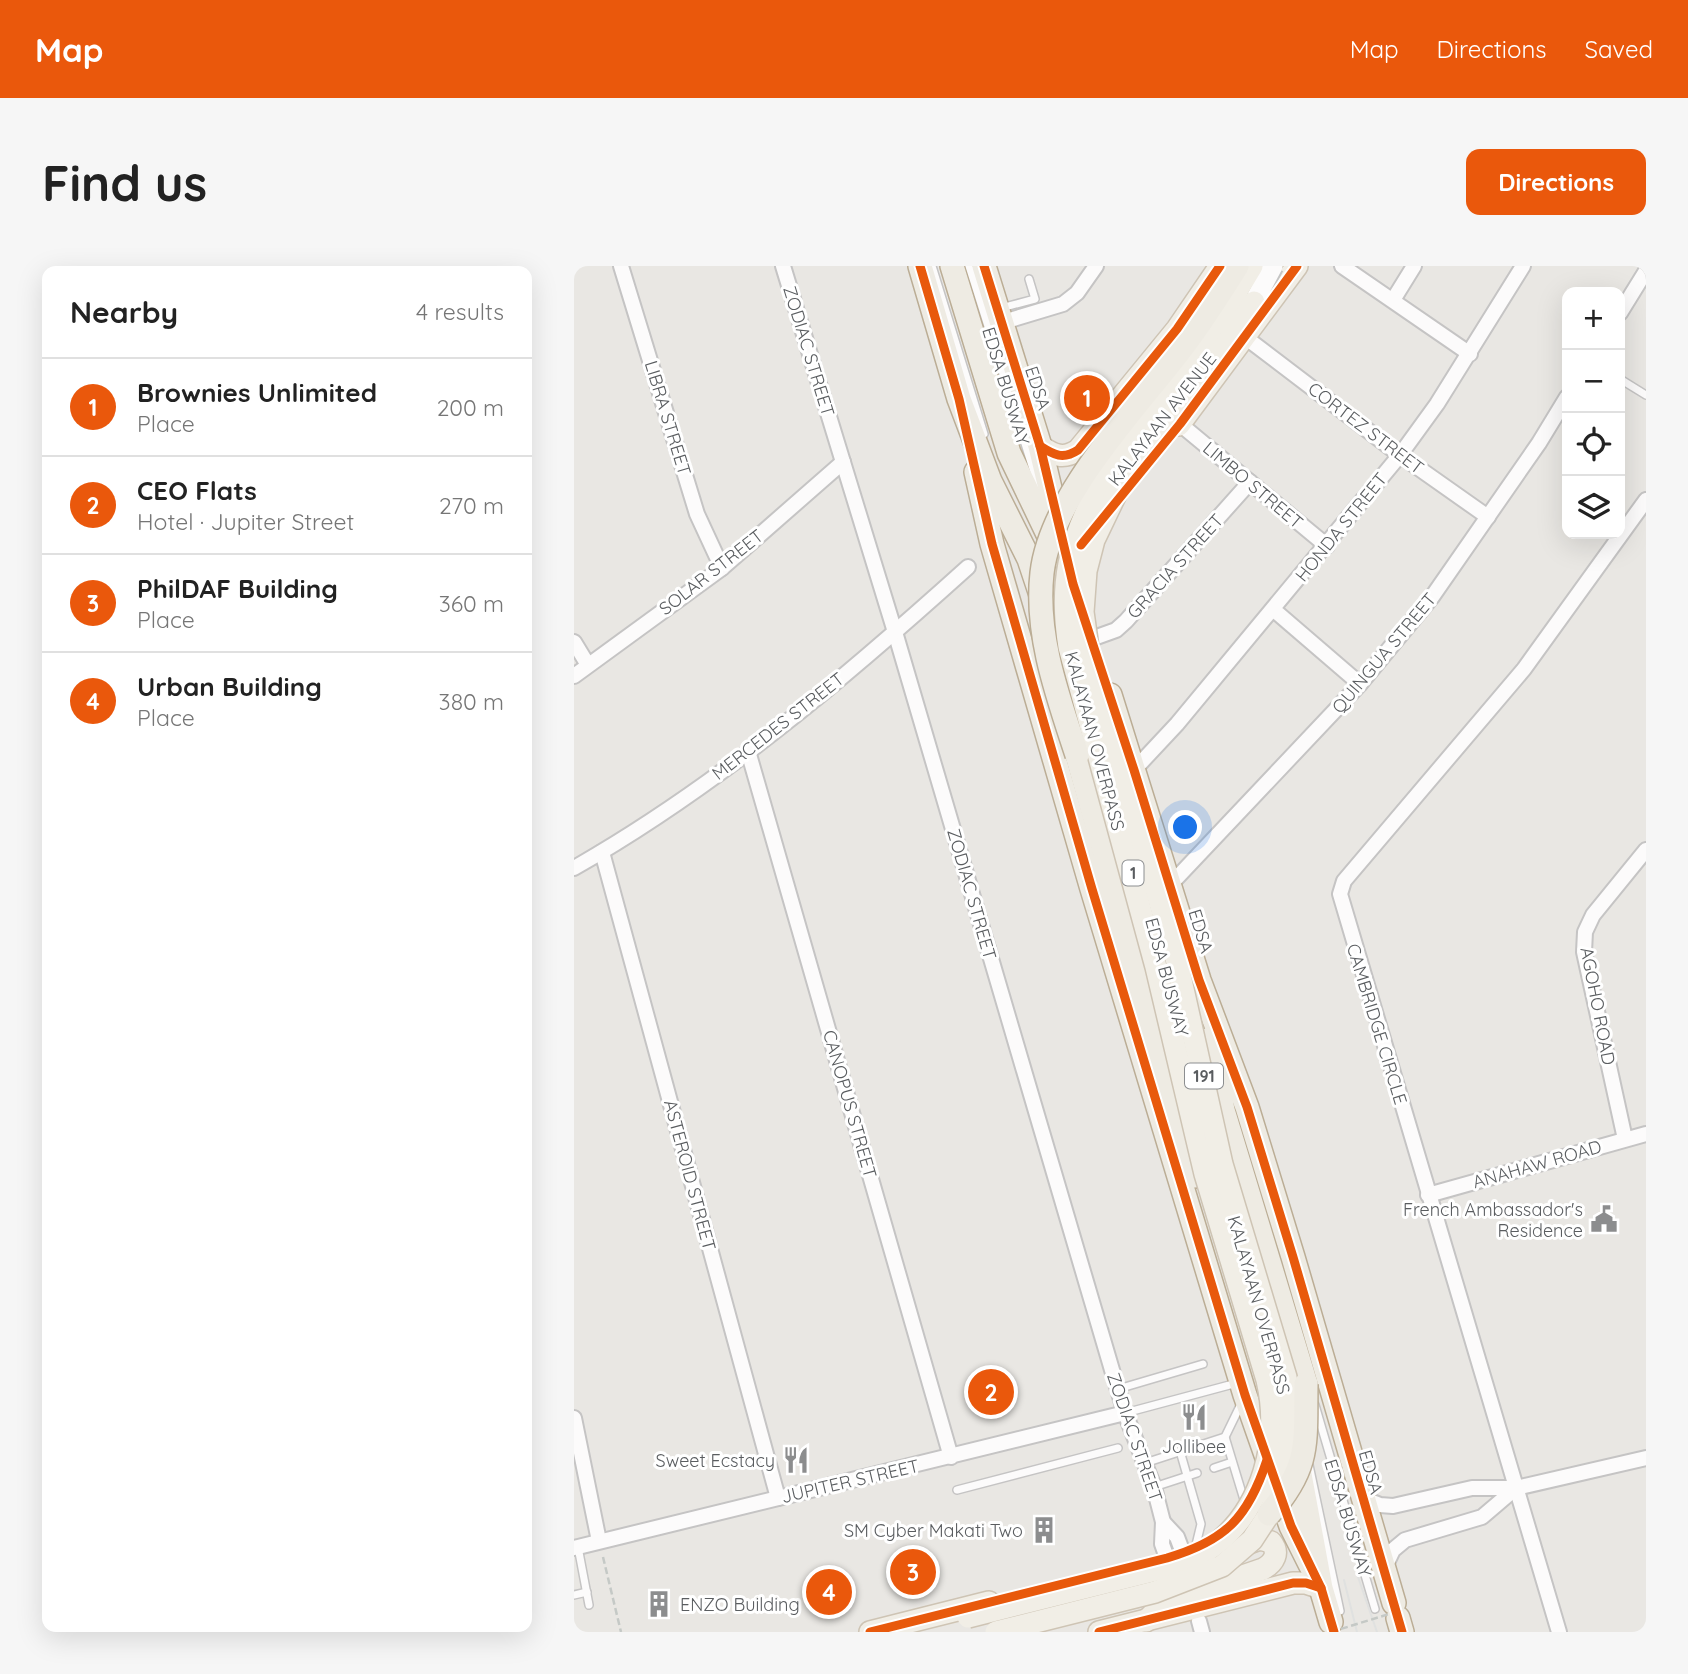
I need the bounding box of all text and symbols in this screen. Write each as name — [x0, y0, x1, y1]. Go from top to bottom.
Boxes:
text: Map — [35, 29, 103, 70]
text: Map — [1350, 34, 1399, 64]
text: Directions — [1437, 34, 1547, 64]
text: Saved — [1585, 34, 1653, 64]
button: Directions — [1466, 149, 1646, 215]
text: Find us — [42, 152, 207, 213]
street label: ZODIAC STREET — [778, 283, 840, 419]
map controls — [1562, 287, 1625, 539]
button: + — [1562, 287, 1625, 350]
text: Nearby — [70, 293, 178, 331]
text: 4 results — [416, 297, 504, 326]
street label: EDSA BUSWAY — [977, 324, 1035, 448]
street label: KALAYAAN AVENUE — [1103, 348, 1221, 490]
button: − — [1562, 350, 1625, 413]
street label: LIBRA STREET — [640, 358, 696, 478]
street label: EDSA — [1020, 363, 1056, 413]
pin: 1 — [1064, 372, 1110, 424]
text: Brownies Unlimited — [137, 376, 377, 409]
street label: CORTEZ STREET — [1303, 377, 1429, 479]
text: 1 — [89, 393, 97, 422]
text: 200 m — [437, 393, 504, 422]
text: Place — [137, 409, 195, 438]
button: locate — [1562, 413, 1625, 476]
street label: LIMBO STREET — [1198, 436, 1308, 534]
street label: HONDA STREET — [1290, 468, 1392, 586]
text: CEO Flats — [137, 474, 257, 507]
button: layers — [1562, 476, 1625, 539]
text: 2 — [86, 491, 100, 520]
text: 270 m — [439, 491, 504, 520]
text: Hotel · Jupiter Street — [137, 507, 354, 536]
street label: GRACIA STREET — [1122, 509, 1228, 623]
street label: SOLAR STREET — [654, 524, 768, 620]
text: PhilDAF Building — [137, 572, 338, 605]
street label: QUINGUA STREET — [1327, 588, 1441, 718]
text: 3 — [87, 589, 99, 618]
text: 360 m — [439, 589, 504, 618]
text: Place — [137, 605, 195, 634]
street label: KALAYAAN OVERPASS — [1060, 649, 1130, 833]
street label: MERCEDES STREET — [707, 667, 849, 785]
text: Urban Building — [137, 670, 322, 703]
text: 4 — [86, 687, 100, 716]
text: 380 m — [439, 687, 504, 716]
text: Place — [137, 703, 195, 732]
your location — [1168, 810, 1202, 844]
street label: ZODIAC STREET — [942, 826, 1002, 962]
road number: 1 — [1122, 860, 1144, 886]
street label: EDSA — [1183, 906, 1219, 956]
street label: EDSA BUSWAY — [1140, 915, 1194, 1039]
street label: CAMBRIDGE CIRCLE — [1342, 941, 1412, 1107]
street label: AGOHO ROAD — [1575, 945, 1621, 1067]
street label: CANOPUS STREET — [818, 1027, 882, 1181]
road number: 191 — [1185, 1063, 1223, 1088]
street label: ASTEROID STREET — [659, 1097, 721, 1253]
street label: ANAHAW ROAD — [1470, 1135, 1604, 1193]
place label: French Ambassador's Residence — [1403, 1198, 1583, 1242]
public building icon: French Ambassador's Residence — [1589, 1204, 1619, 1234]
street label: KALAYAAN OVERPASS — [1223, 1213, 1295, 1397]
pin: 2 — [968, 1366, 1014, 1418]
street label: ZODIAC STREET — [1102, 1369, 1168, 1505]
restaurant icon: Jollibee — [1179, 1402, 1209, 1432]
place label: Jollibee — [1162, 1435, 1226, 1458]
restaurant icon: Sweet Ecstacy — [781, 1445, 811, 1475]
street label: EDSA — [1354, 1447, 1388, 1497]
place label: Sweet Ecstacy — [656, 1449, 775, 1472]
street label: JUPITER STREET — [779, 1454, 921, 1508]
street label: EDSA BUSWAY — [1319, 1456, 1377, 1580]
building icon: SM Cyber Makati Two — [1029, 1515, 1059, 1545]
place label: SM Cyber Makati Two — [844, 1519, 1023, 1542]
pin: 3 — [890, 1546, 936, 1598]
pin: 4 — [806, 1566, 852, 1618]
building icon: ENZO Building — [644, 1589, 674, 1619]
place label: ENZO Building — [680, 1593, 800, 1616]

